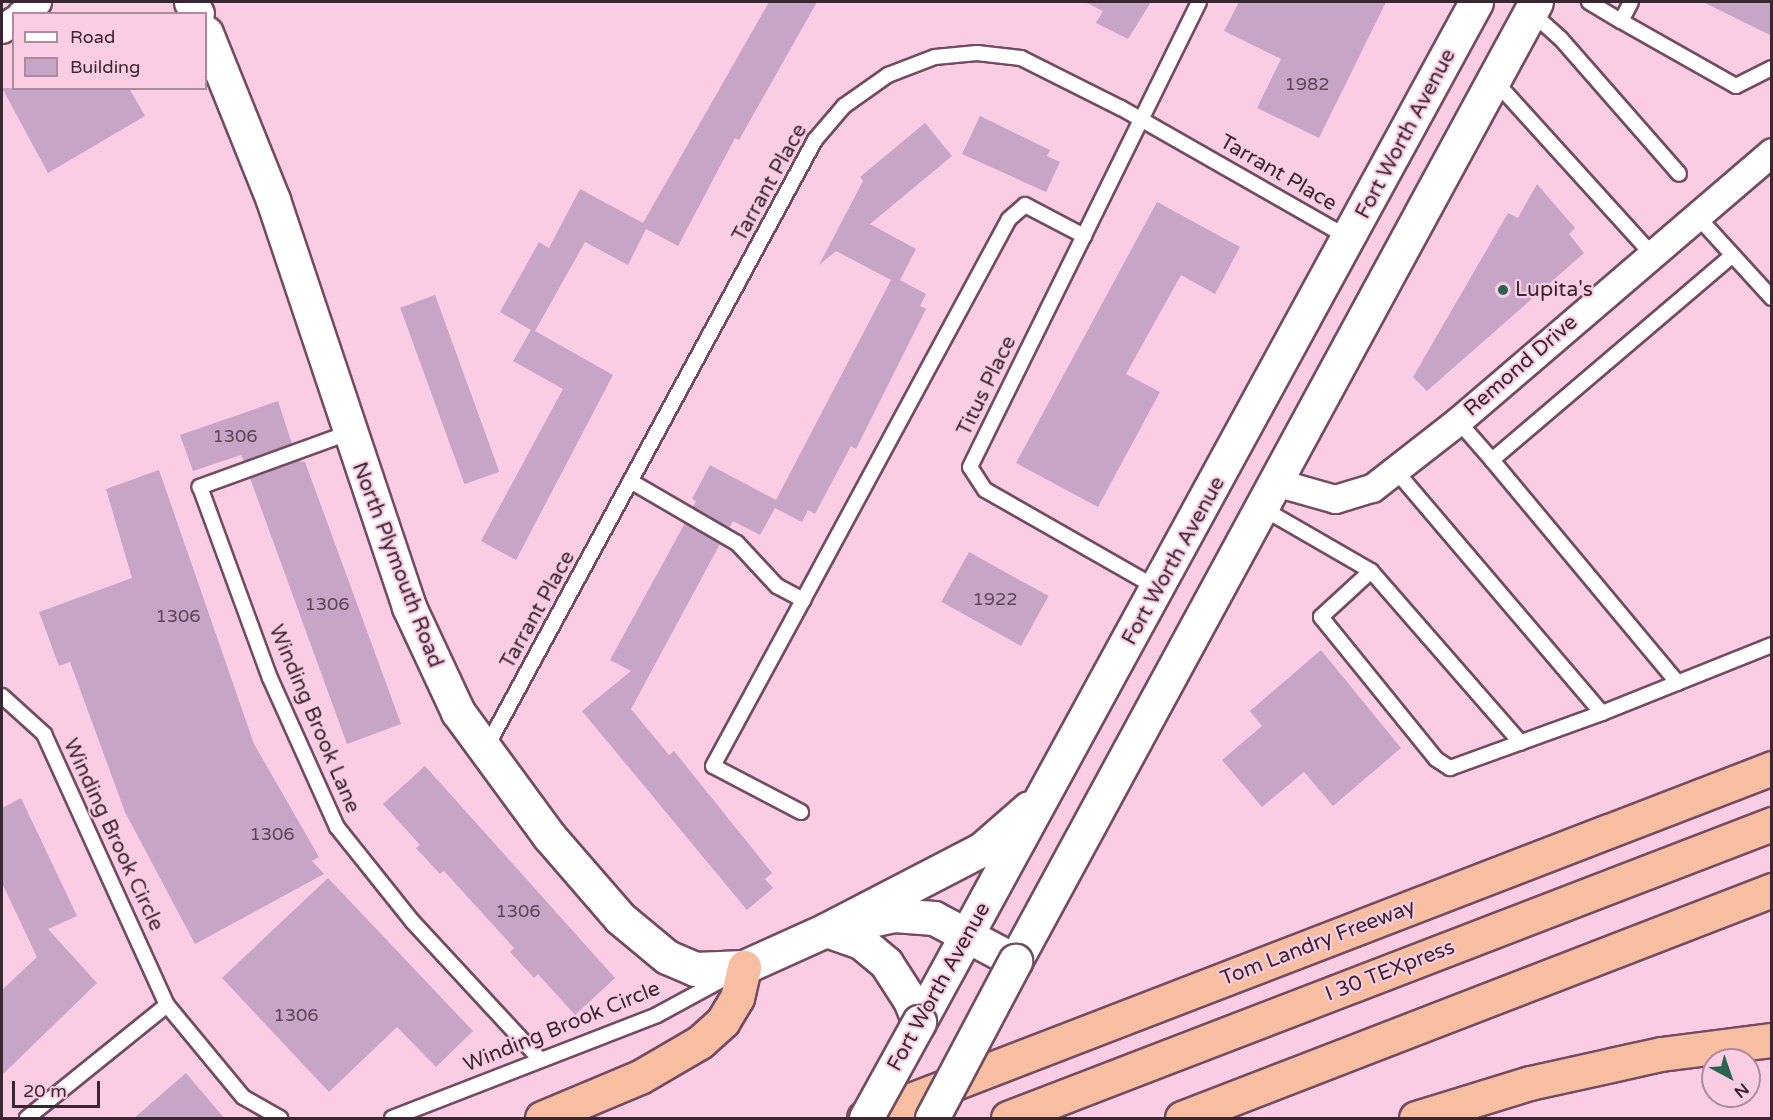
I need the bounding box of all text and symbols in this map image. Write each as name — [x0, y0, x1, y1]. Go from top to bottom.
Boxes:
legend — [12, 12, 207, 90]
text: Road — [70, 26, 115, 48]
street label: Fort Worth Avenue — [1351, 45, 1461, 223]
text: Building — [70, 56, 140, 78]
house number: 1982 — [1284, 73, 1330, 95]
street label: Tarrant Place — [727, 120, 813, 246]
street label: Tarrant Place — [1215, 129, 1341, 217]
place label: Lupita's — [1515, 277, 1593, 303]
marker: Lupita's — [1496, 283, 1510, 297]
street label: Remond Drive — [1459, 310, 1583, 422]
street label: Titus Place — [952, 332, 1022, 440]
house number: 1306 — [212, 425, 258, 447]
street label: North Plymouth Road — [346, 459, 448, 671]
street label: Fort Worth Avenue — [1117, 472, 1231, 650]
street label: Tarrant Place — [495, 547, 581, 673]
house number: 1922 — [972, 588, 1018, 610]
house number: 1306 — [304, 593, 350, 615]
house number: 1306 — [155, 605, 201, 627]
street label: Winding Brook Lane — [263, 621, 365, 817]
street label: Winding Brook Circle — [57, 735, 169, 935]
house number: 1306 — [249, 823, 295, 845]
street label: Tom Landry Freeway — [1217, 894, 1419, 992]
street label: Fort Worth Avenue — [882, 898, 996, 1076]
house number: 1306 — [495, 900, 541, 922]
street label: I 30 TEXpress — [1322, 935, 1458, 1007]
street label: Winding Brook Circle — [460, 976, 664, 1078]
house number: 1306 — [273, 1004, 319, 1026]
north arrow — [1701, 1048, 1761, 1108]
scale bar — [15, 1069, 104, 1107]
text: N — [1730, 1078, 1753, 1102]
text: 20 m — [23, 1080, 67, 1102]

